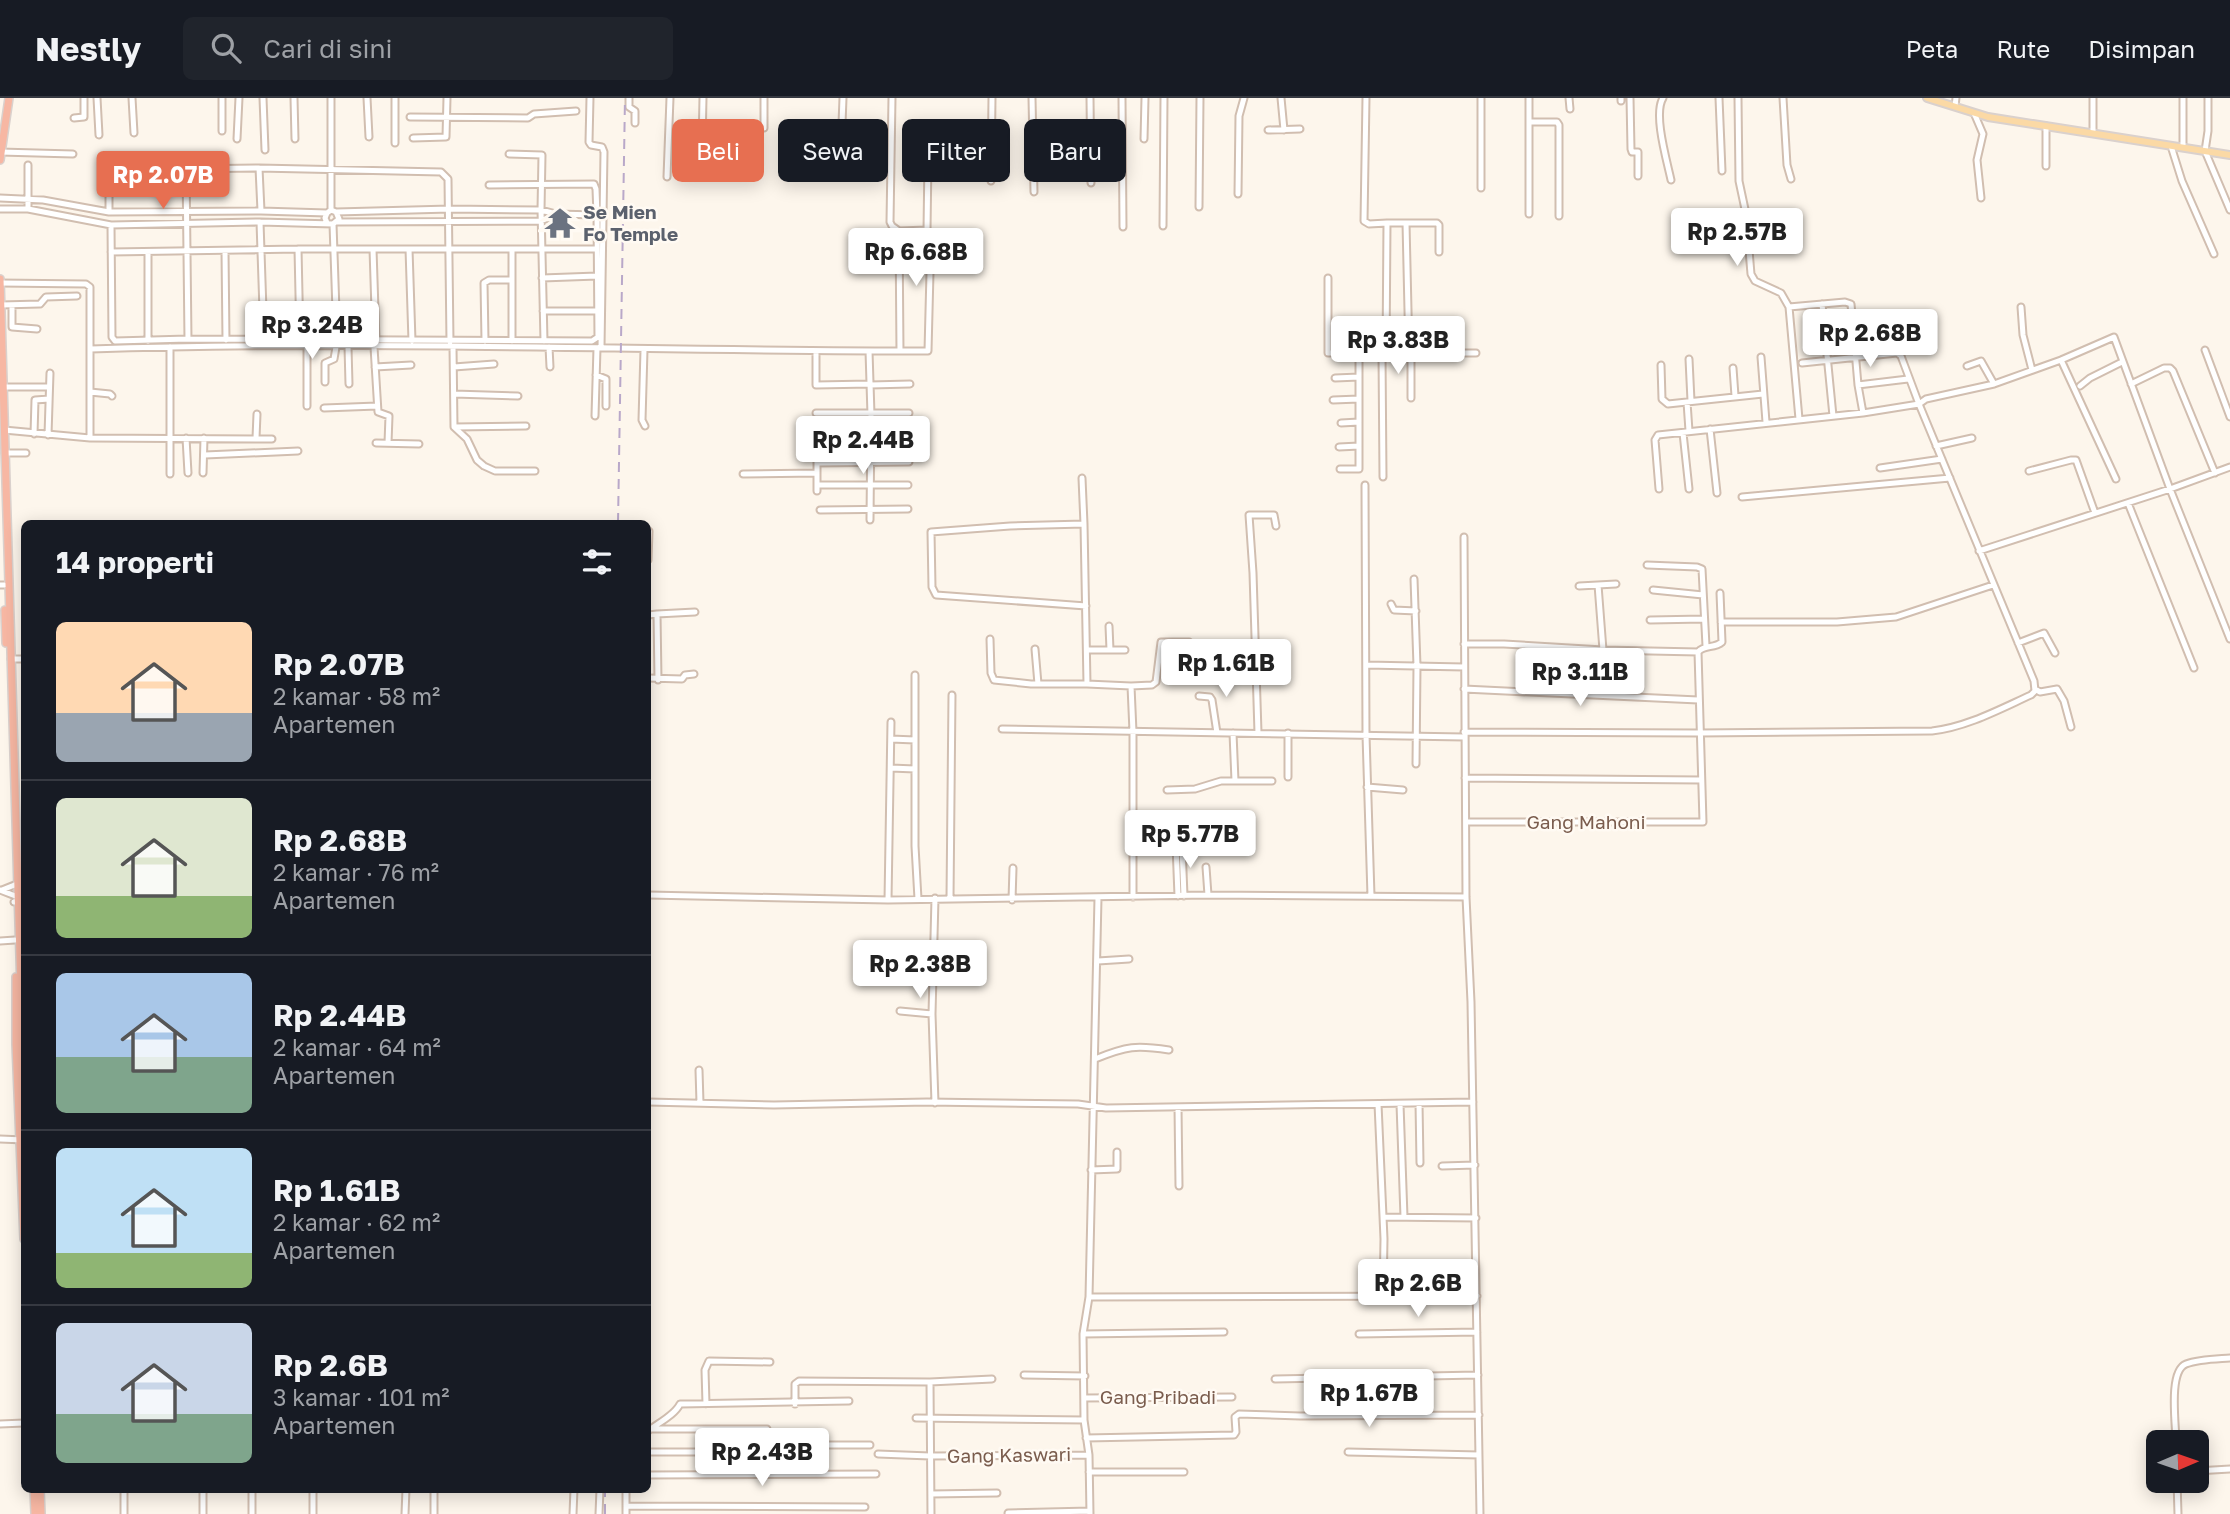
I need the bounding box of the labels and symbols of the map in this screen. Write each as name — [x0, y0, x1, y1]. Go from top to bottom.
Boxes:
pin: Rp 2.07B — [91, 152, 235, 211]
place label: Se Mien Fo Temple — [583, 200, 678, 245]
temple icon: Se Mien Fo Temple — [543, 206, 577, 240]
pin: Rp 2.57B — [1665, 208, 1809, 268]
pin: Rp 6.68B — [844, 228, 988, 288]
pin: Rp 3.24B — [240, 302, 384, 361]
pin: Rp 2.68B — [1798, 310, 1942, 369]
pin: Rp 3.83B — [1326, 316, 1470, 376]
pin: Rp 2.44B — [791, 416, 935, 476]
pin: Rp 1.61B — [1154, 640, 1298, 699]
pin: Rp 3.11B — [1508, 648, 1652, 708]
pin: Rp 5.77B — [1118, 810, 1262, 870]
street label: Gang Mahoni — [1526, 810, 1646, 833]
pin: Rp 2.38B — [848, 940, 992, 1000]
pin: Rp 2.6B — [1353, 1260, 1483, 1319]
pin: Rp 1.67B — [1297, 1370, 1441, 1429]
street label: Gang Pribadi — [1100, 1385, 1216, 1408]
pin: Rp 2.43B — [690, 1428, 834, 1488]
north arrow — [2146, 1430, 2208, 1493]
street label: Gang Kaswari — [947, 1442, 1071, 1467]

